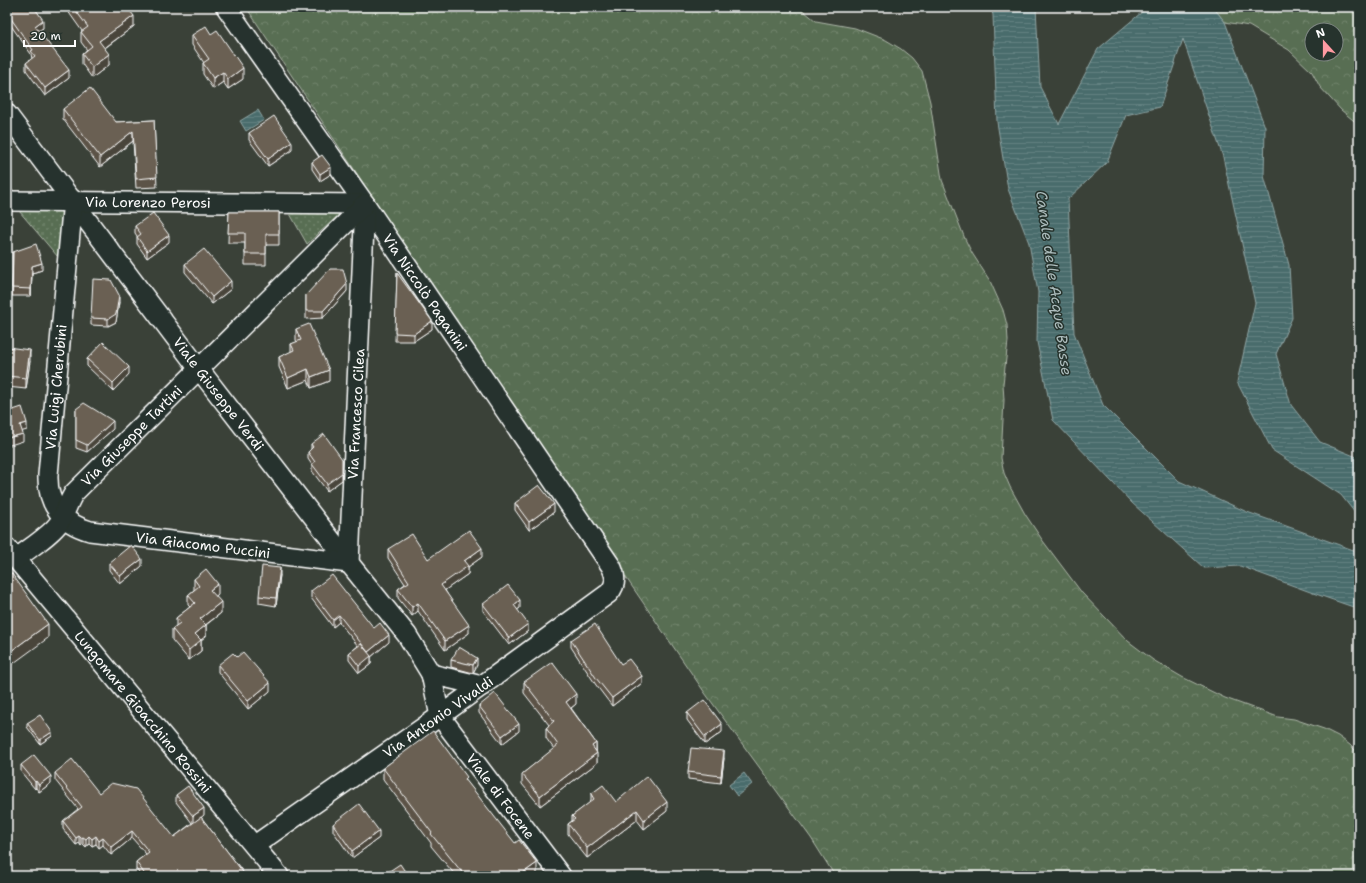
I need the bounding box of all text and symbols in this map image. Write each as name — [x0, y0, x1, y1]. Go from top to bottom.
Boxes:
scale bar — [24, 22, 75, 48]
north arrow — [1304, 22, 1344, 62]
text: N — [1314, 24, 1328, 42]
text: 20 m — [30, 28, 61, 44]
water label: Canale delle Acque Basse — [1031, 189, 1077, 377]
street label: Via Lorenzo Perosi — [85, 193, 211, 212]
street label: Via Niccolò Paganini — [379, 230, 471, 355]
street label: Via Luigi Cherubini — [41, 324, 71, 451]
street label: Viale Giuseppe Verdi — [169, 333, 268, 455]
street label: Via Francesco Cilea — [344, 348, 368, 480]
street label: Via Giuseppe Tartini — [77, 382, 186, 490]
street label: Via Giacomo Puccini — [135, 528, 271, 562]
street label: Lungomare Gioacchino Rossini — [70, 627, 216, 797]
street label: Via Antonio Vivaldi — [379, 672, 497, 762]
street label: Viale di Focene — [462, 750, 539, 843]

